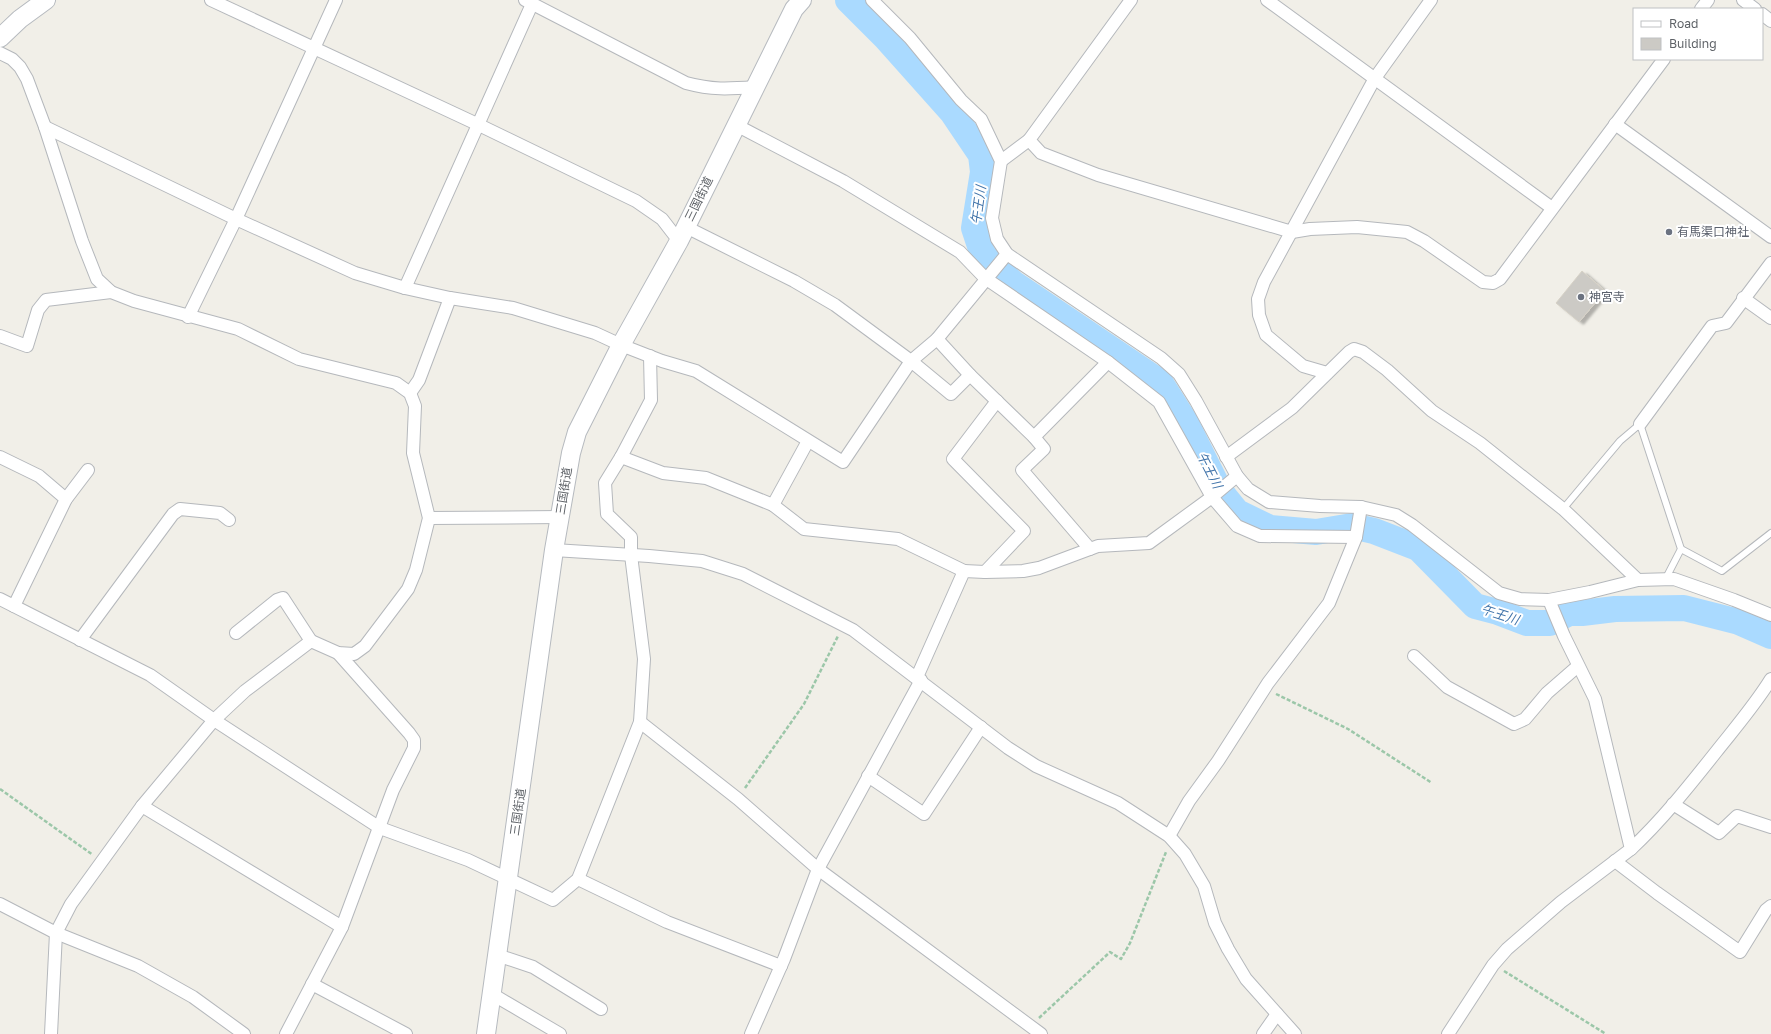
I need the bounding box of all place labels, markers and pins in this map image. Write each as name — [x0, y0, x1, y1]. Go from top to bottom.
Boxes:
place label: 有馬渠口神社 — [1677, 224, 1749, 239]
marker: 有馬渠口神社 — [1664, 227, 1674, 237]
place label: 神宮寺 — [1589, 289, 1625, 304]
marker: 神宮寺 — [1576, 292, 1586, 302]

